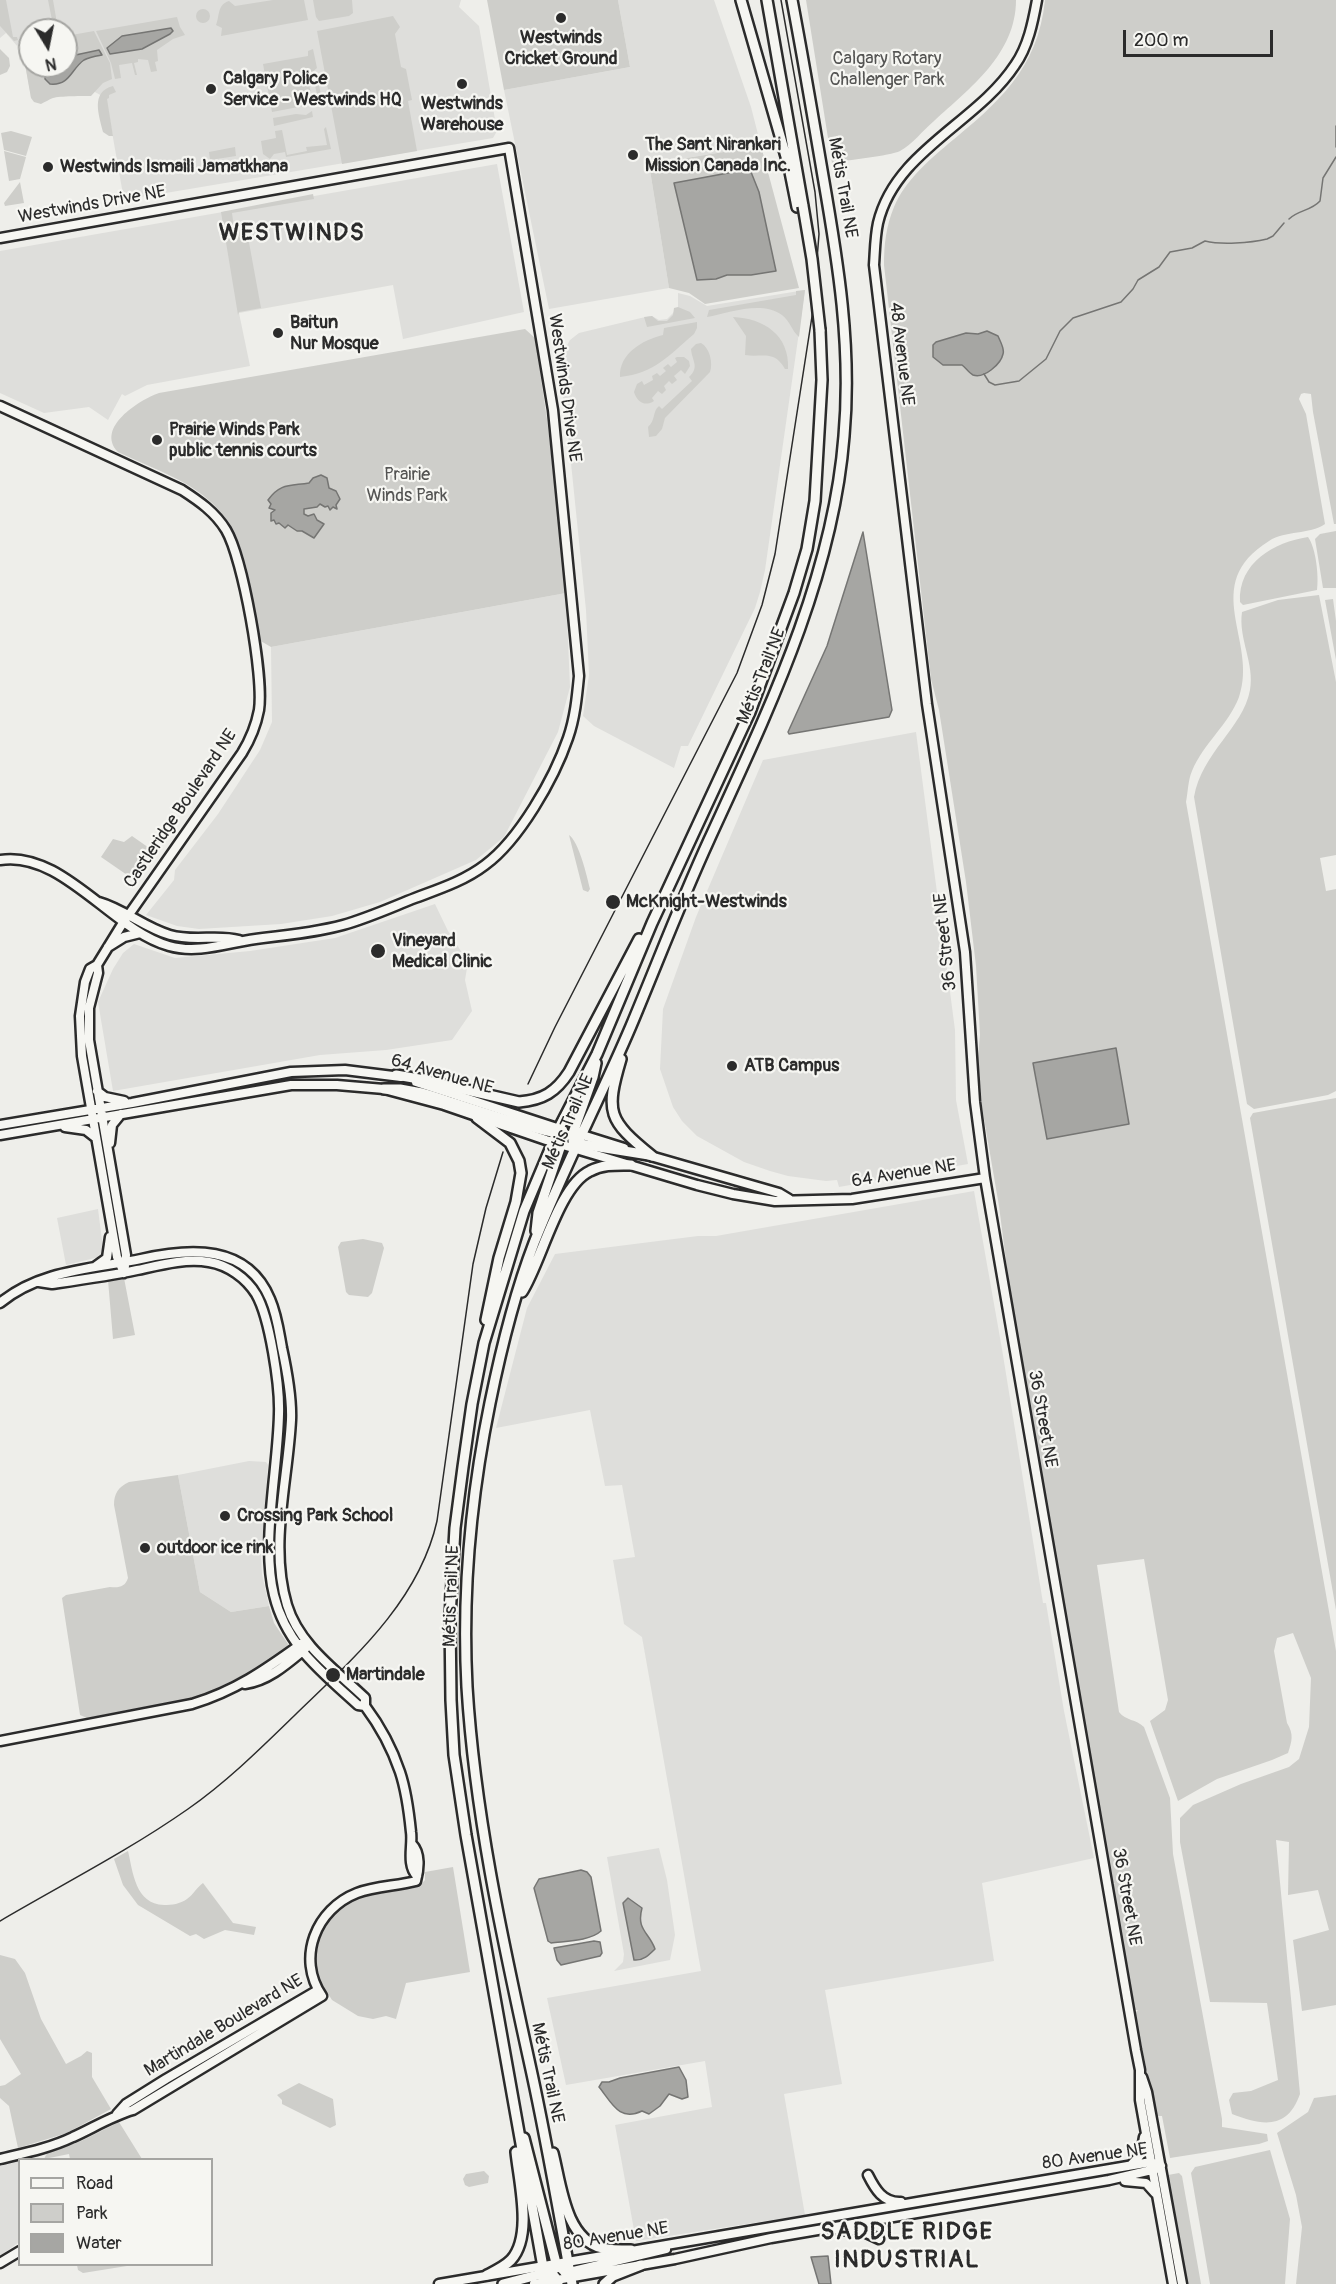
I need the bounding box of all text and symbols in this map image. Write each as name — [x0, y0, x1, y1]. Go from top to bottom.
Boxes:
marker: Westwinds Cricket Ground — [554, 11, 568, 25]
north arrow — [18, 18, 78, 78]
scale bar — [1126, 18, 1276, 56]
place label: Westwinds Cricket Ground — [504, 27, 618, 70]
text: 200 m — [1134, 29, 1189, 52]
park label: Calgary Rotary Challenger Park — [830, 48, 944, 90]
text: N — [44, 53, 58, 75]
place label: Calgary Police Service - Westwinds HQ — [223, 68, 402, 110]
marker: Westwinds Warehouse — [455, 77, 469, 91]
marker: Calgary Police Service - Westwinds HQ — [204, 82, 218, 96]
place label: Westwinds Warehouse — [421, 93, 503, 136]
place label: The Sant Nirankari Mission Canada Inc. — [645, 134, 791, 176]
street label: Métis Trail NE — [822, 136, 862, 240]
marker: The Sant Nirankari Mission Canada Inc. — [626, 148, 640, 162]
place label: Westwinds Ismaili Jamatkhana — [60, 156, 288, 178]
marker: Westwinds Ismaili Jamatkhana — [41, 160, 55, 174]
street label: Westwinds Drive NE — [16, 181, 168, 229]
district label: WESTWINDS — [219, 220, 365, 248]
street label: 48 Avenue NE — [884, 301, 918, 407]
place label: Baitun Nur Mosque — [290, 312, 379, 354]
street label: Westwinds Drive NE — [543, 312, 585, 464]
marker: Baitun Nur Mosque — [271, 326, 285, 340]
place label: Prairie Winds Park public tennis courts — [169, 419, 317, 462]
marker: Prairie Winds Park public tennis courts — [150, 433, 164, 447]
park label: Prairie Winds Park — [367, 464, 447, 506]
street label: Métis Trail NE — [733, 625, 791, 727]
street label: Castleridge Boulevard NE — [120, 725, 242, 893]
place label: McKnight-Westwinds — [626, 891, 787, 913]
street label: 36 Street NE — [930, 892, 962, 992]
marker: McKnight-Westwinds — [604, 893, 622, 911]
place label: Vineyard Medical Clinic — [392, 930, 493, 972]
marker: Vineyard Medical Clinic — [369, 942, 387, 960]
street label: 64 Avenue NE — [388, 1050, 496, 1100]
place label: ATB Campus — [744, 1055, 839, 1077]
marker: ATB Campus — [725, 1059, 739, 1073]
street label: Métis Trail NE — [538, 1071, 600, 1173]
street label: 64 Avenue NE — [850, 1155, 958, 1193]
street label: 36 Street NE — [1023, 1369, 1061, 1469]
place label: Crossing Park School — [237, 1505, 393, 1527]
marker: Crossing Park School — [218, 1509, 232, 1523]
place label: outdoor ice rink — [157, 1537, 273, 1559]
marker: outdoor ice rink — [138, 1541, 152, 1555]
street label: Métis Trail NE — [439, 1545, 465, 1647]
place label: Martindale — [346, 1664, 425, 1686]
marker: Martindale — [324, 1666, 342, 1684]
street label: 36 Street NE — [1107, 1847, 1145, 1947]
street label: Martindale Boulevard NE — [141, 1970, 307, 2082]
street label: Métis Trail NE — [526, 2021, 568, 2125]
street label: 80 Avenue NE — [1041, 2139, 1149, 2175]
legend — [18, 2158, 213, 2266]
text: Road — [76, 2172, 113, 2195]
text: Park — [76, 2202, 108, 2225]
street label: 80 Avenue NE — [562, 2218, 670, 2256]
district label: SADDLE RIDGE INDUSTRIAL — [821, 2219, 993, 2275]
text: Water — [76, 2232, 122, 2255]

